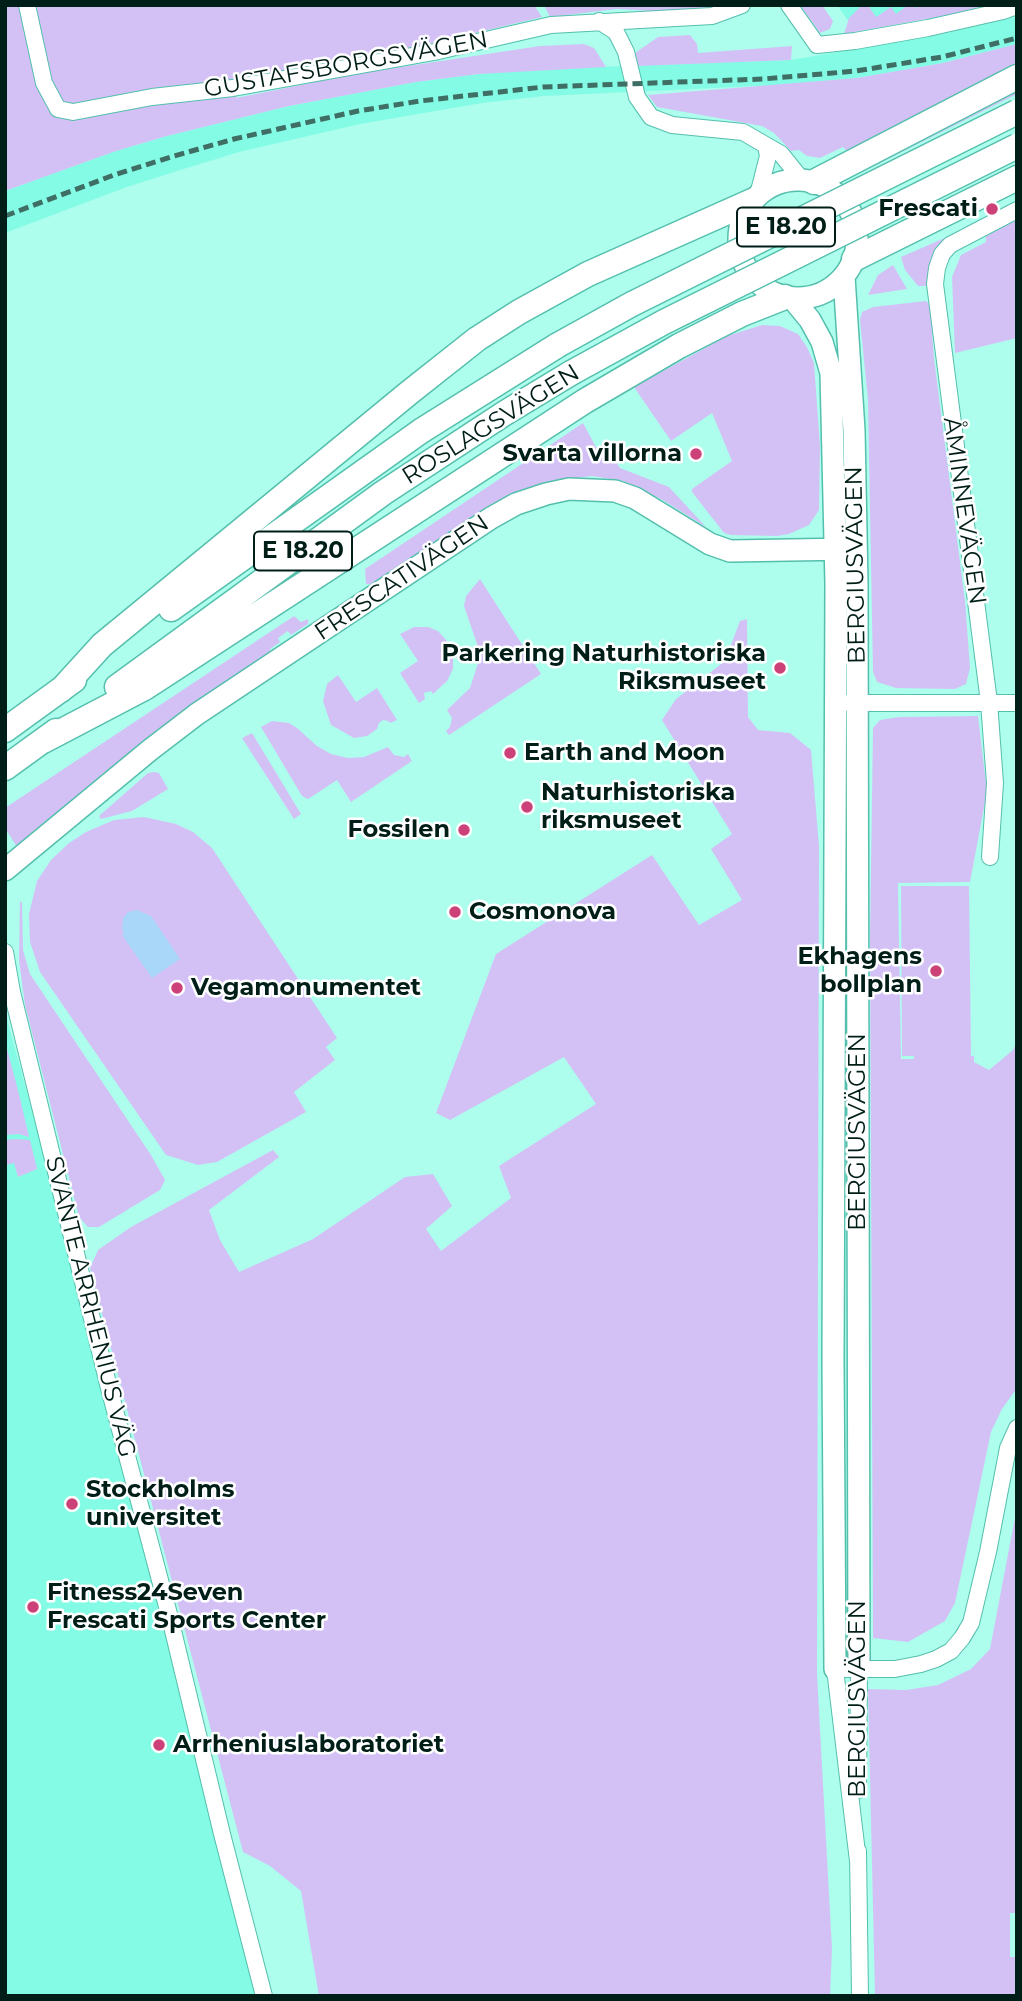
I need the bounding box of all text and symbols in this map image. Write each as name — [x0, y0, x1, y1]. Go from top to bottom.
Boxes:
street label: GUSTAFSBORGSVÄGEN — [202, 26, 490, 104]
place label: Frescati — [878, 195, 978, 223]
marker: Frescati — [984, 201, 1000, 217]
road number: E 18.20 — [737, 208, 835, 246]
street label: ROSLAGSVÄGEN — [397, 359, 585, 491]
street label: ÅMINNEVÄGEN — [937, 415, 991, 607]
place label: Svarta villorna — [503, 440, 682, 468]
marker: Svarta villorna — [688, 446, 704, 462]
street label: BERGIUSVÄGEN — [840, 466, 872, 664]
street label: FRESCATIVÄGEN — [309, 509, 495, 647]
road number: E 18.20 — [254, 531, 352, 570]
place label: Parkering Naturhistoriska Riksmuseet — [441, 640, 766, 696]
marker: Parkering Naturhistoriska Riksmuseet — [772, 660, 788, 676]
place label: Earth and Moon — [524, 739, 725, 767]
marker: Earth and Moon — [502, 745, 518, 761]
place label: Naturhistoriska riksmuseet — [541, 779, 735, 835]
marker: Naturhistoriska riksmuseet — [519, 799, 535, 815]
place label: Fossilen — [348, 816, 450, 844]
marker: Fossilen — [456, 822, 472, 838]
place label: Cosmonova — [469, 898, 616, 926]
marker: Cosmonova — [447, 904, 463, 920]
place label: Ekhagens bollplan — [797, 943, 922, 999]
marker: Ekhagens bollplan — [928, 963, 944, 979]
place label: Vegamonumentet — [191, 974, 421, 1002]
marker: Vegamonumentet — [169, 980, 185, 996]
street label: BERGIUSVÄGEN — [844, 1033, 872, 1231]
street label: SVANTE ARRHENIUS VÄG — [39, 1154, 141, 1460]
place label: Stockholms universitet — [86, 1476, 234, 1532]
marker: Stockholms universitet — [64, 1496, 80, 1512]
place label: Fitness24Seven Frescati Sports Center — [47, 1579, 326, 1635]
marker: Fitness24Seven Frescati Sports Center — [25, 1599, 41, 1615]
street label: BERGIUSVÄGEN — [844, 1600, 872, 1798]
place label: Arrheniuslaboratoriet — [173, 1731, 444, 1759]
marker: Arrheniuslaboratoriet — [151, 1737, 167, 1753]

